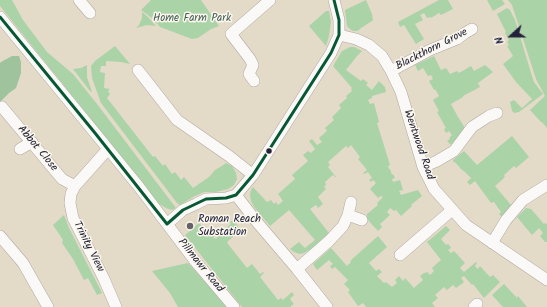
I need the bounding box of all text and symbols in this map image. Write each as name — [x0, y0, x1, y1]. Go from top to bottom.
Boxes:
park label: Home Farm Park — [153, 12, 231, 26]
north arrow — [491, 16, 531, 56]
street label: Blackthorn Grove — [394, 26, 470, 74]
text: N — [490, 34, 509, 47]
street label: Wentwood Road — [400, 108, 436, 182]
street label: Abbot Close — [14, 123, 60, 175]
unlabelled marker — [264, 146, 274, 156]
place label: Roman Reach Substation — [198, 213, 261, 239]
street label: Trinity View — [70, 219, 106, 275]
marker: Roman Reach Substation — [185, 221, 195, 231]
street label: Pillmawr Road — [174, 236, 226, 296]

